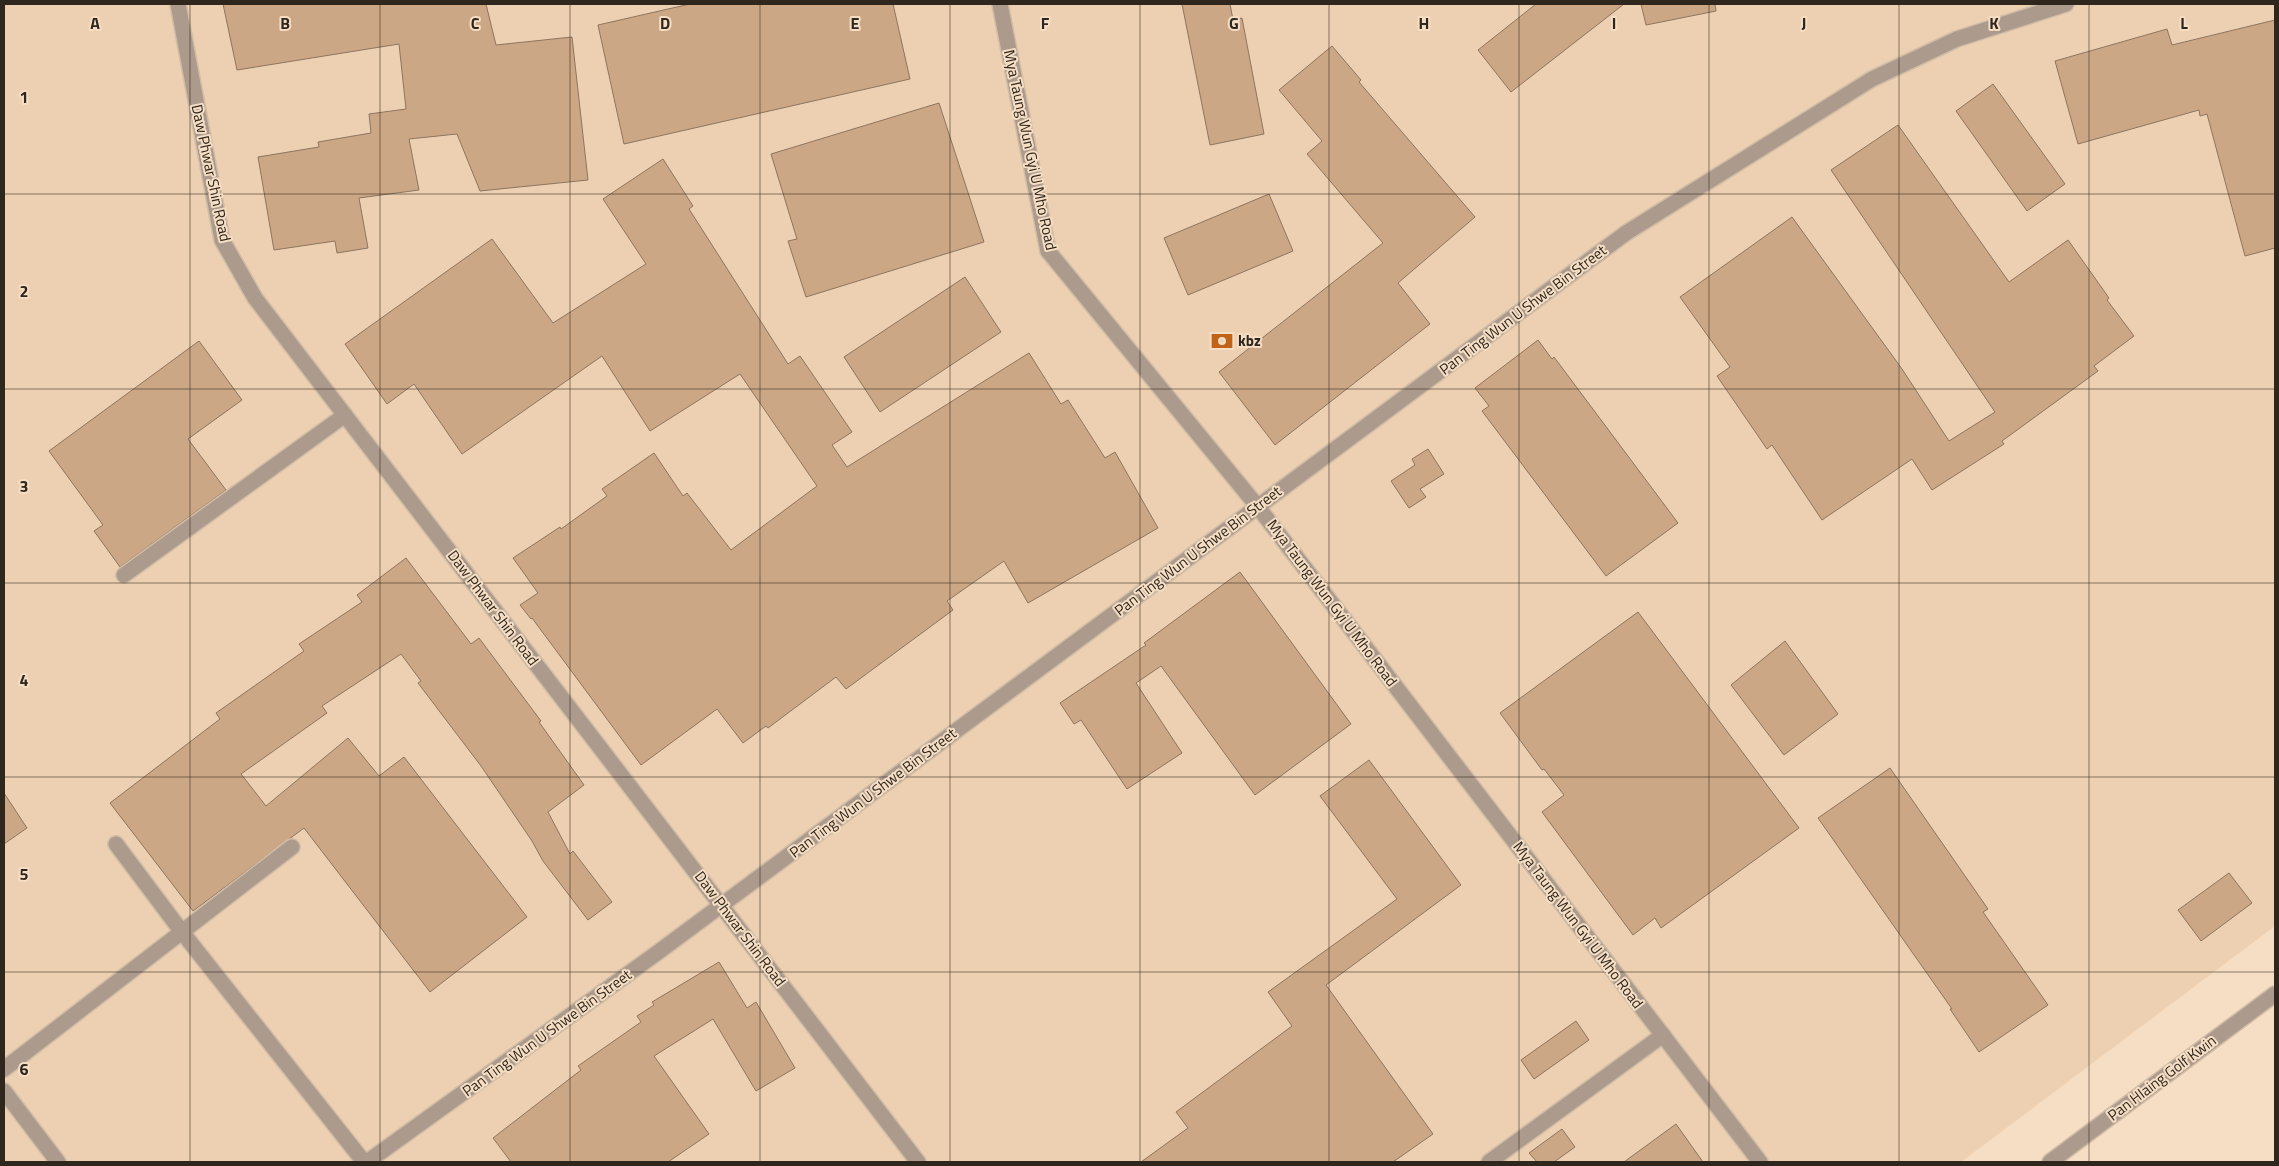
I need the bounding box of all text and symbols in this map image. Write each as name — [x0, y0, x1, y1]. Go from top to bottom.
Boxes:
text: A — [90, 11, 100, 35]
text: B — [280, 11, 290, 35]
text: C — [471, 11, 480, 35]
text: D — [660, 11, 670, 35]
text: E — [851, 11, 860, 35]
text: F — [1041, 11, 1050, 35]
text: G — [1229, 11, 1239, 35]
text: H — [1419, 11, 1429, 35]
text: I — [1612, 11, 1616, 35]
text: J — [1802, 11, 1806, 35]
text: K — [1989, 11, 1999, 35]
text: L — [2180, 11, 2188, 35]
street label: Mya Taung Wun Gyi U Mho Road — [998, 48, 1063, 252]
text: 1 — [20, 85, 28, 109]
street label: Daw Phwar Shin Road — [186, 102, 237, 243]
street label: Pan Ting Wun U Shwe Bin Street — [1434, 239, 1612, 380]
text: 2 — [20, 279, 28, 303]
bank icon: kbz — [1209, 328, 1235, 354]
place label: kbz — [1238, 329, 1261, 352]
text: 3 — [20, 474, 28, 498]
street label: Pan Ting Wun U Shwe Bin Street — [1109, 480, 1287, 621]
street label: Mya Taung Wun Gyi U Mho Road — [1262, 514, 1403, 691]
street label: Daw Phwar Shin Road — [442, 545, 545, 670]
text: 4 — [20, 668, 29, 692]
street label: Pan Ting Wun U Shwe Bin Street — [784, 722, 962, 863]
street label: Mya Taung Wun Gyi U Mho Road — [1508, 836, 1649, 1013]
text: 5 — [20, 862, 29, 886]
street label: Daw Phwar Shin Road — [689, 866, 792, 991]
street label: Pan Ting Wun U Shwe Bin Street — [457, 963, 637, 1102]
street label: Pan Hlaing Golf Kwin — [2102, 1029, 2221, 1126]
text: 6 — [20, 1057, 29, 1081]

